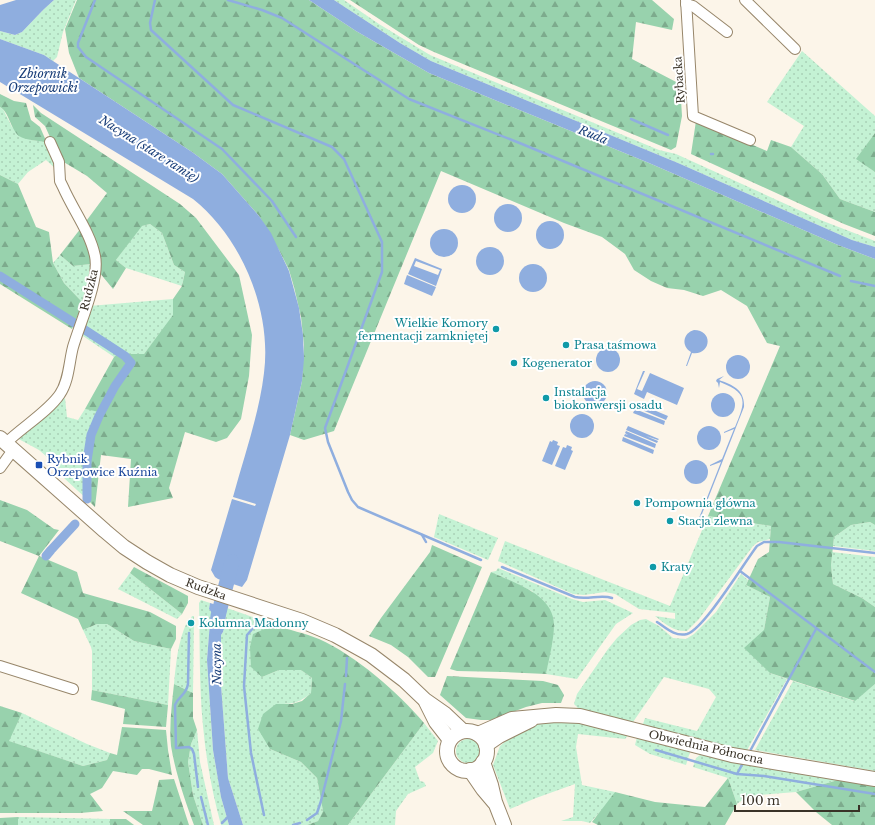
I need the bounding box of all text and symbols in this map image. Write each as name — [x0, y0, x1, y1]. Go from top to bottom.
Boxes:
street label: Rybacka — [670, 55, 688, 104]
water label: Zbiornik Orzepowicki — [8, 66, 79, 95]
water label: Nacyna (stare ramię) — [96, 111, 202, 185]
water label: Ruda — [575, 122, 610, 147]
street label: Rudzka — [77, 267, 101, 312]
place label: Wielkie Komory fermentacji zamkniętej — [358, 316, 488, 343]
marker: Wielkie Komory fermentacji zamkniętej — [491, 324, 501, 334]
place label: Prasa taśmowa — [574, 338, 657, 352]
marker: Prasa taśmowa — [561, 340, 571, 350]
place label: Kogenerator — [522, 356, 593, 370]
marker: Kogenerator — [509, 358, 519, 368]
place label: Instalacja biokonwersji osadu — [553, 385, 663, 412]
marker: Instalacja biokonwersji osadu — [541, 393, 551, 403]
place label: Rybnik Orzepowice Kuźnia — [47, 452, 158, 479]
marker: Rybnik Orzepowice Kuźnia — [34, 460, 44, 470]
place label: Pompownia główna — [645, 496, 757, 510]
marker: Pompownia główna — [632, 498, 642, 508]
place label: Stacja zlewna — [678, 514, 753, 528]
marker: Stacja zlewna — [665, 516, 675, 526]
place label: Kraty — [661, 560, 692, 574]
marker: Kraty — [648, 562, 658, 572]
street label: Rudzka — [184, 575, 229, 603]
place label: Kolumna Madonny — [199, 616, 309, 630]
marker: Kolumna Madonny — [186, 618, 196, 628]
water label: Nacyna — [209, 643, 224, 686]
street label: Obwiednia Północna — [647, 727, 765, 767]
scale bar — [735, 787, 859, 813]
text: 100 m — [741, 793, 780, 808]

